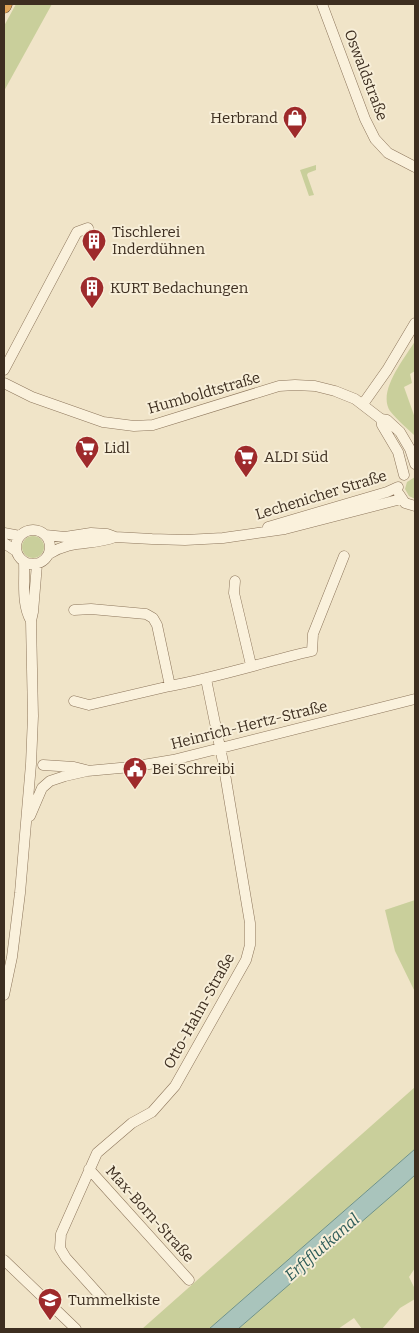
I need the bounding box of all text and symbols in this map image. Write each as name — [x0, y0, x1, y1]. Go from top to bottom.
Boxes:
street label: Oswaldstraße — [340, 27, 392, 123]
shop icon: Herbrand — [282, 105, 308, 139]
place label: Herbrand — [210, 109, 278, 127]
place label: Tischlerei Inderdühnen — [112, 223, 205, 258]
building icon: Tischlerei Inderdühnen — [81, 228, 107, 262]
building icon: KURT Bedachungen — [79, 275, 105, 309]
place label: KURT Bedachungen — [110, 279, 249, 297]
street label: Humboldtstraße — [146, 368, 262, 418]
supermarket icon: Lidl — [74, 435, 100, 469]
place label: Lidl — [104, 439, 130, 457]
supermarket icon: ALDI Süd — [233, 444, 259, 478]
place label: ALDI Süd — [264, 448, 329, 466]
street label: Lechenicher Straße — [253, 466, 389, 524]
street label: Heinrich-Hertz-Straße — [169, 697, 329, 753]
public building icon: Bei Schreibi — [122, 756, 148, 790]
place label: Bei Schreibi — [152, 760, 235, 778]
street label: Otto-Hahn-Straße — [160, 950, 238, 1072]
street label: Max-Born-Straße — [102, 1162, 198, 1266]
water label: Erftflutkanal — [281, 1209, 363, 1285]
school or university icon: Tummelkiste — [37, 1287, 63, 1321]
place label: Tummelkiste — [68, 1291, 160, 1309]

